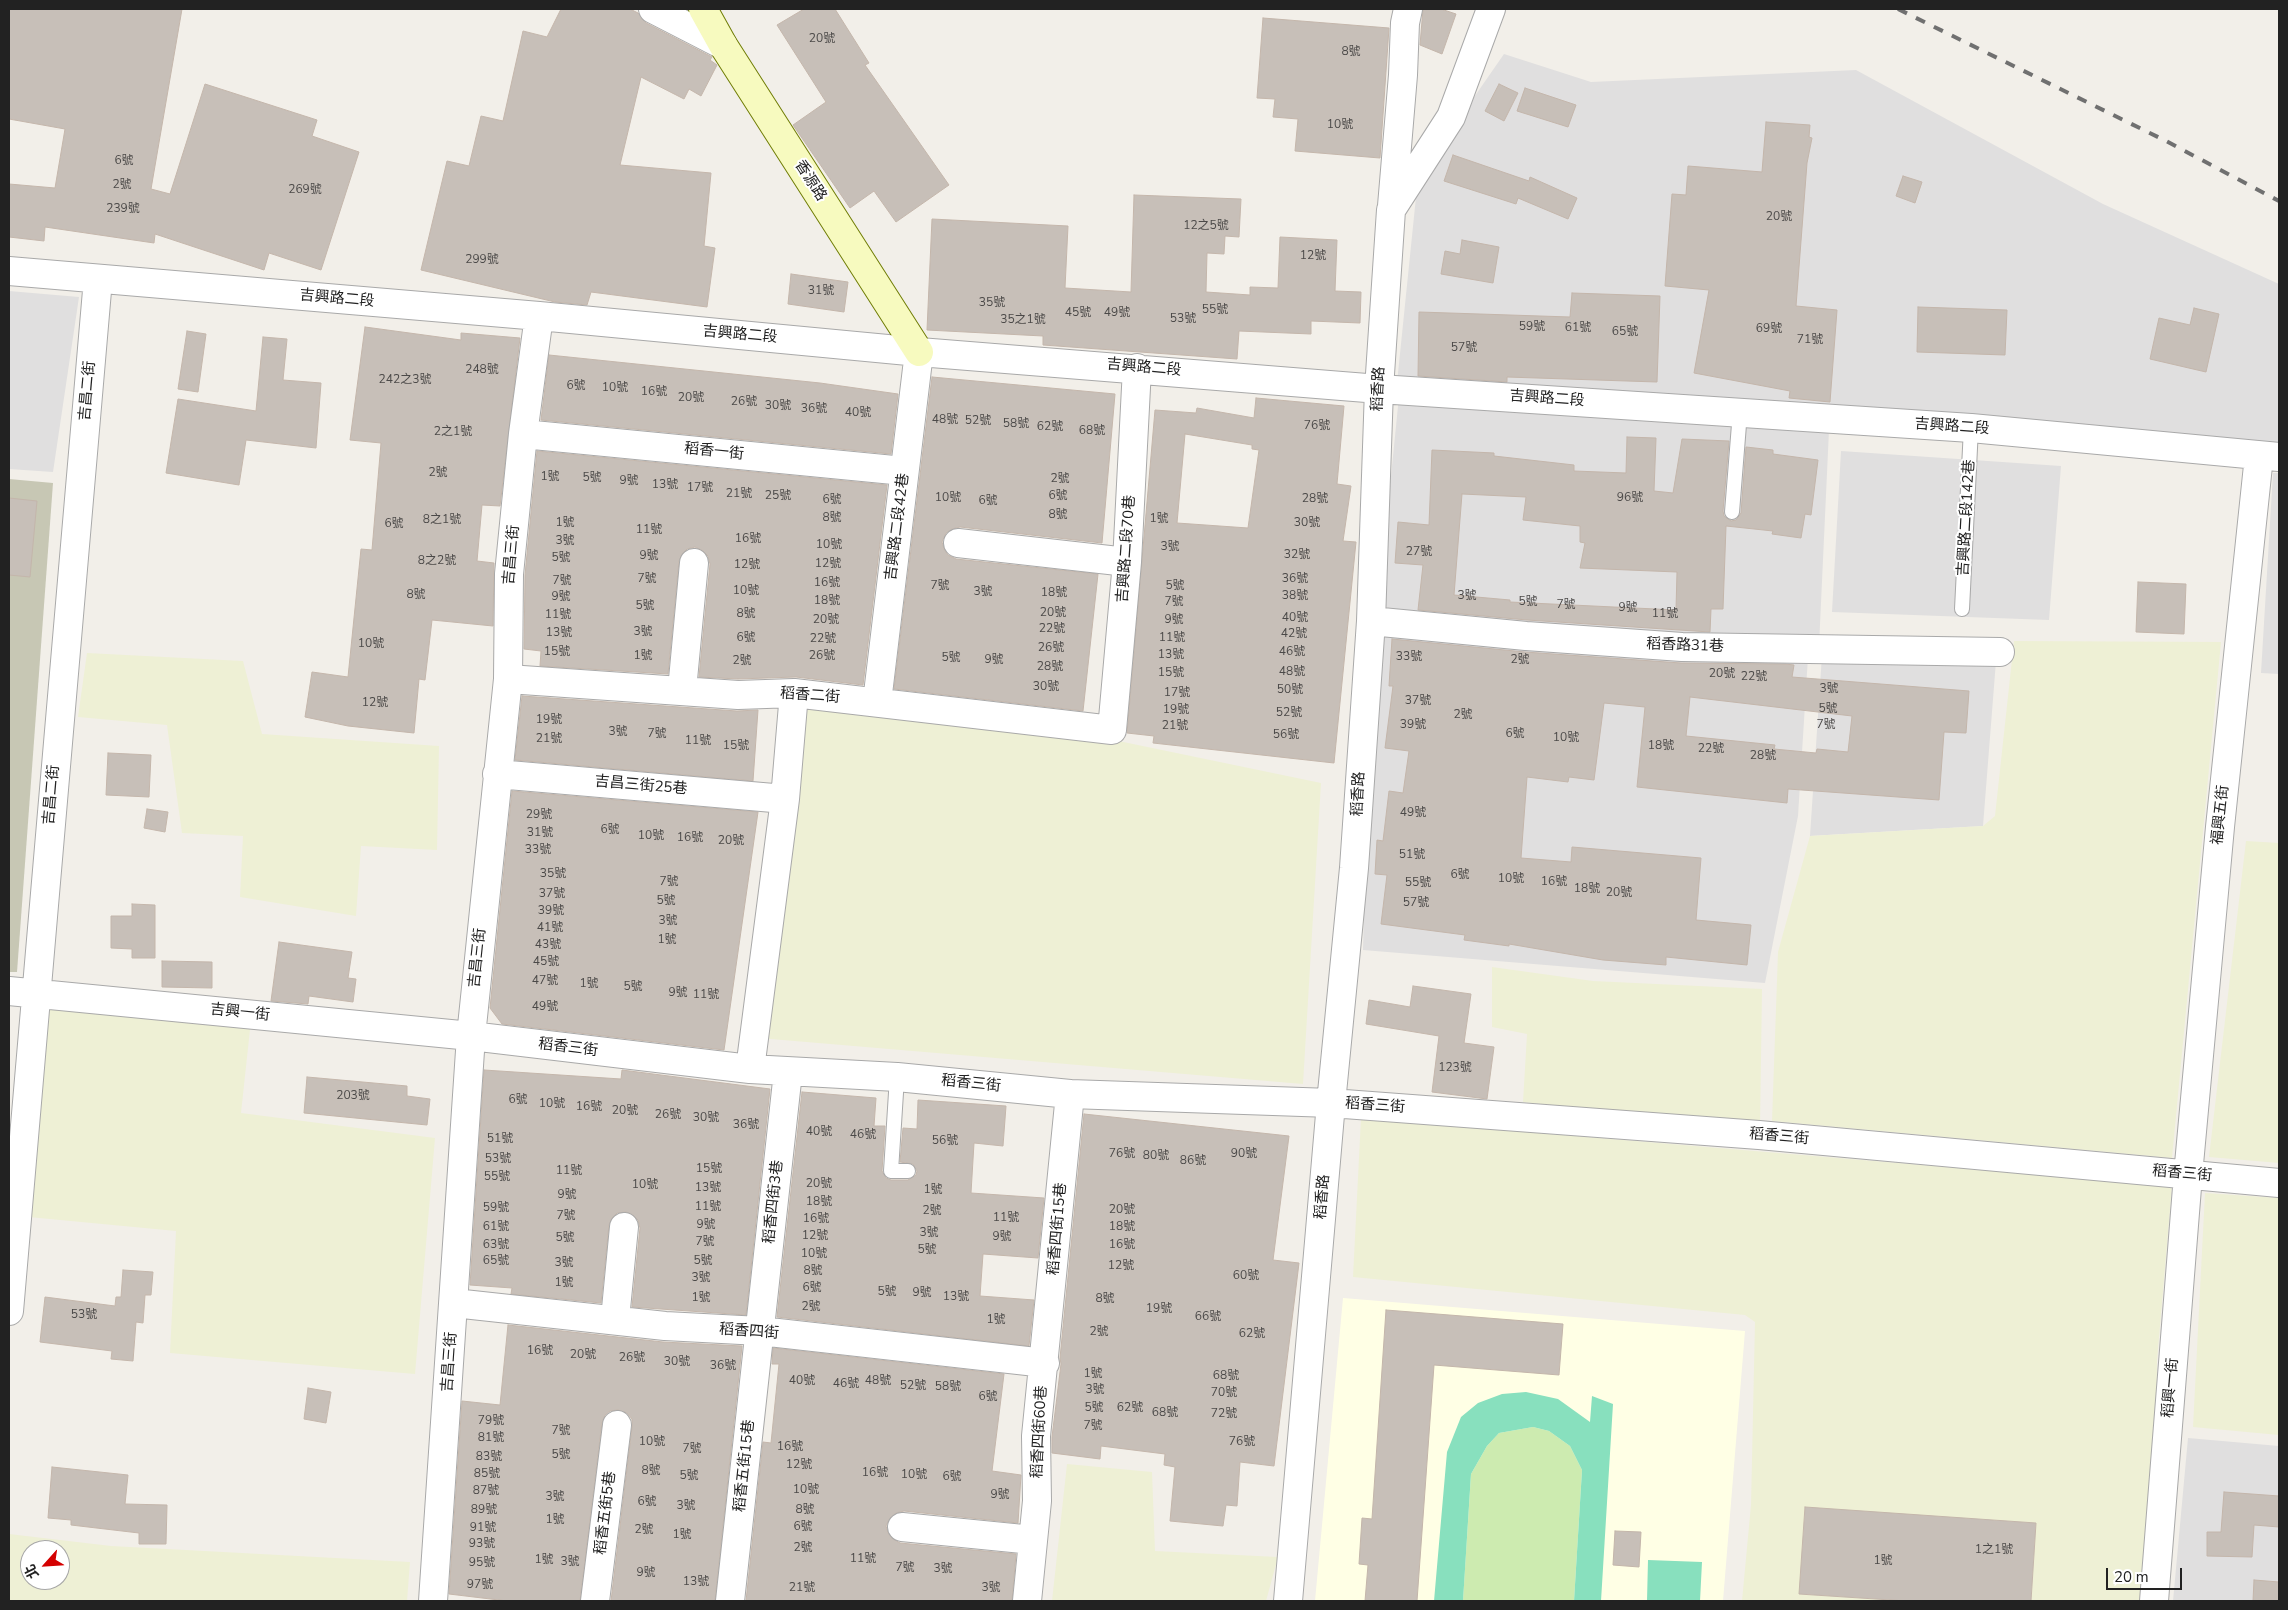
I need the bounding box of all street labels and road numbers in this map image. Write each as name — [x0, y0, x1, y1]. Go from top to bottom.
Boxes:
street label: 香源路 — [790, 157, 830, 205]
street label: 吉興路二段 — [299, 287, 375, 311]
street label: 吉興路二段 — [702, 323, 778, 347]
street label: 吉興路二段 — [1106, 356, 1182, 380]
street label: 吉昌二街 — [76, 360, 100, 422]
street label: 稻香路 — [1369, 366, 1389, 412]
street label: 吉興路二段 — [1509, 387, 1585, 411]
street label: 吉興路二段 — [1914, 415, 1990, 439]
street label: 稻香一街 — [683, 440, 745, 464]
street label: 吉興路二段142巷 — [1955, 459, 1979, 577]
street label: 吉興路二段42巷 — [882, 472, 914, 582]
street label: 吉興路二段70巷 — [1114, 495, 1140, 603]
street label: 吉昌三街 — [500, 524, 524, 586]
street label: 稻香路31巷 — [1646, 636, 1724, 656]
street label: 稻香二街 — [779, 685, 841, 707]
street label: 吉昌二街 — [40, 764, 64, 826]
street label: 稻香路 — [1349, 771, 1369, 817]
street label: 吉昌三街25巷 — [594, 773, 688, 799]
street label: 福興五街 — [2209, 784, 2233, 846]
street label: 吉昌三街 — [466, 927, 490, 989]
street label: 吉興一街 — [209, 1001, 271, 1025]
street label: 稻香三街 — [537, 1035, 599, 1061]
street label: 稻香三街 — [940, 1072, 1002, 1096]
street label: 稻香三街 — [1344, 1095, 1406, 1117]
street label: 稻香三街 — [1748, 1125, 1810, 1149]
street label: 稻香四街3巷 — [761, 1159, 787, 1245]
street label: 稻香三街 — [2151, 1162, 2213, 1186]
street label: 稻香路 — [1312, 1174, 1334, 1220]
street label: 稻香四街15巷 — [1045, 1182, 1071, 1276]
street label: 稻香四街 — [718, 1321, 780, 1343]
street label: 吉昌三街 — [439, 1331, 461, 1393]
street label: 稻興一街 — [2159, 1357, 2183, 1419]
street label: 稻香四街60巷 — [1029, 1385, 1051, 1479]
street label: 稻香五街15巷 — [731, 1419, 759, 1513]
street label: 稻香五街5巷 — [592, 1470, 620, 1556]

